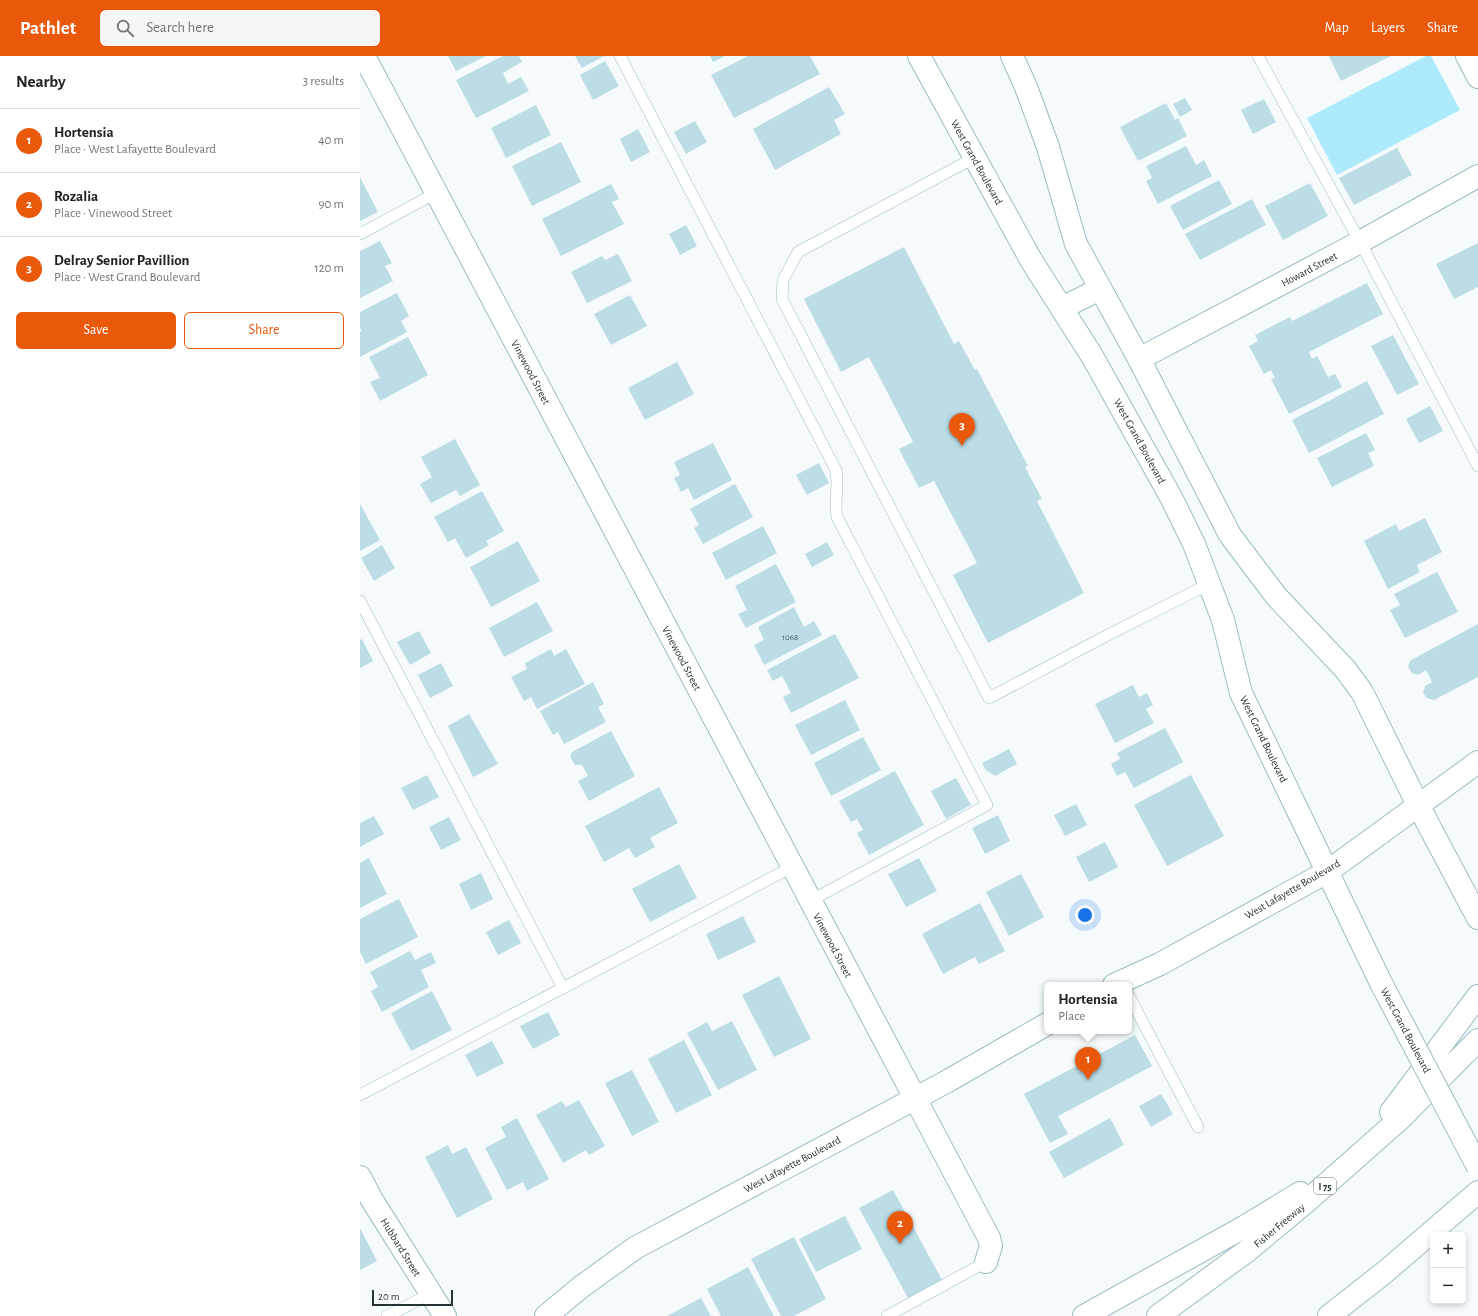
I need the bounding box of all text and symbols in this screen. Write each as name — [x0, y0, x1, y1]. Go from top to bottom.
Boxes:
search box — [100, 10, 380, 46]
icon: search — [114, 17, 136, 39]
text: Pathlet — [20, 19, 76, 38]
text: Search here — [146, 20, 214, 35]
text: Map — [1324, 21, 1349, 35]
text: Layers — [1371, 21, 1405, 35]
text: Share — [1427, 21, 1458, 35]
text: Nearby — [16, 73, 66, 90]
text: 3 results — [303, 75, 344, 88]
street label: West Grand Boulevard — [949, 118, 1005, 207]
text: Hortensia — [54, 125, 114, 140]
text: 1 — [27, 134, 31, 147]
text: 40 m — [318, 134, 344, 147]
text: Place · West Lafayette Boulevard — [54, 143, 216, 156]
text: Rozalia — [54, 189, 98, 204]
text: 2 — [26, 198, 32, 211]
text: 90 m — [318, 198, 344, 211]
text: Place · Vinewood Street — [54, 207, 172, 220]
street label: Howard Street — [1279, 250, 1339, 289]
text: Delray Senior Pavillion — [54, 253, 190, 268]
text: 3 — [26, 262, 32, 275]
text: 120 m — [314, 262, 344, 275]
text: Place · West Grand Boulevard — [54, 271, 201, 284]
button: Save — [16, 312, 176, 349]
button: Share — [184, 312, 344, 349]
street label: Vinewood Street — [509, 338, 552, 407]
street label: West Grand Boulevard — [1112, 397, 1168, 486]
pin: 3 — [949, 413, 975, 446]
street label: Vinewood Street — [660, 624, 703, 693]
house number: 1068 — [782, 633, 798, 642]
street label: West Grand Boulevard — [1238, 694, 1289, 785]
street label: West Lafayette Boulevard — [1243, 857, 1342, 921]
your location — [1075, 905, 1095, 925]
street label: Vinewood Street — [811, 911, 854, 980]
popup — [1044, 982, 1132, 1034]
street label: West Grand Boulevard — [1378, 986, 1433, 1075]
text: Hortensia — [1058, 992, 1118, 1007]
text: Place — [1058, 1010, 1085, 1023]
pin: 1 — [1075, 1047, 1101, 1080]
street label: West Lafayette Boulevard — [742, 1134, 843, 1195]
road number: I 75 — [1314, 1178, 1336, 1194]
street label: Fisher Freeway — [1252, 1201, 1307, 1250]
pin: 2 — [887, 1211, 913, 1244]
street label: Hubbard Street — [378, 1216, 423, 1279]
map controls — [1430, 1232, 1466, 1304]
button: + — [1430, 1232, 1466, 1268]
button: − — [1430, 1268, 1466, 1304]
scale bar — [372, 1288, 453, 1307]
text: 20 m — [378, 1291, 399, 1302]

